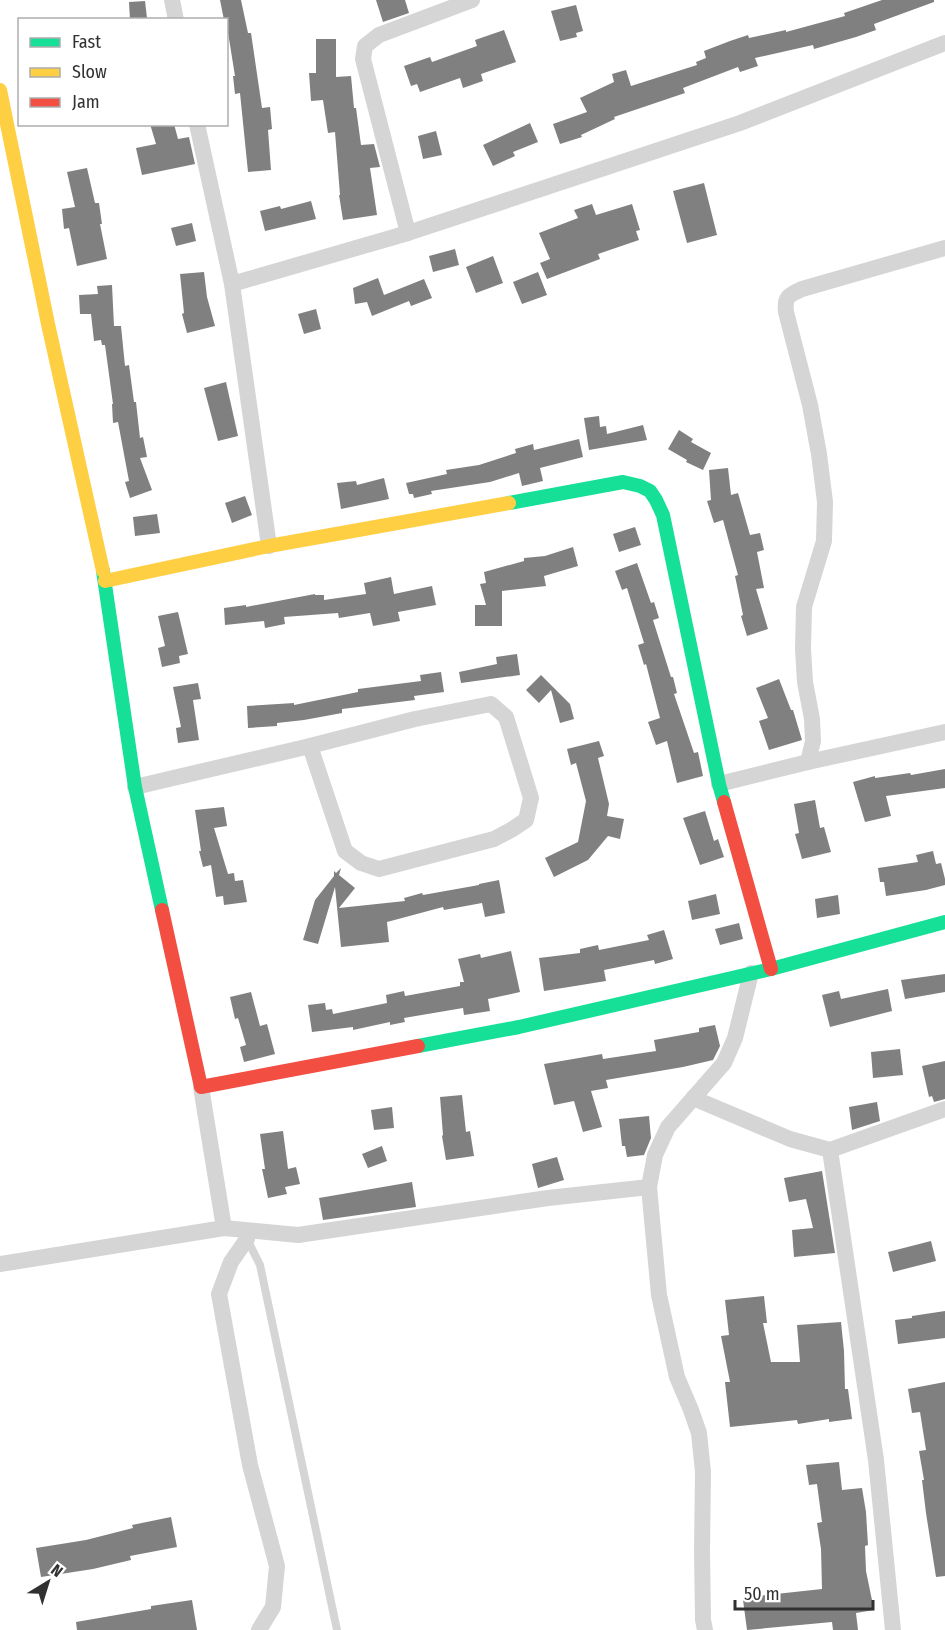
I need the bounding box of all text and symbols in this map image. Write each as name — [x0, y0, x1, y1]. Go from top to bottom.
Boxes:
legend — [18, 18, 228, 126]
text: Fast — [72, 31, 101, 53]
text: Slow — [72, 61, 107, 83]
text: Jam — [72, 91, 100, 113]
north arrow — [18, 1552, 78, 1612]
text: N — [47, 1560, 67, 1581]
scale bar — [735, 1573, 873, 1611]
text: 50 m — [744, 1583, 780, 1605]

